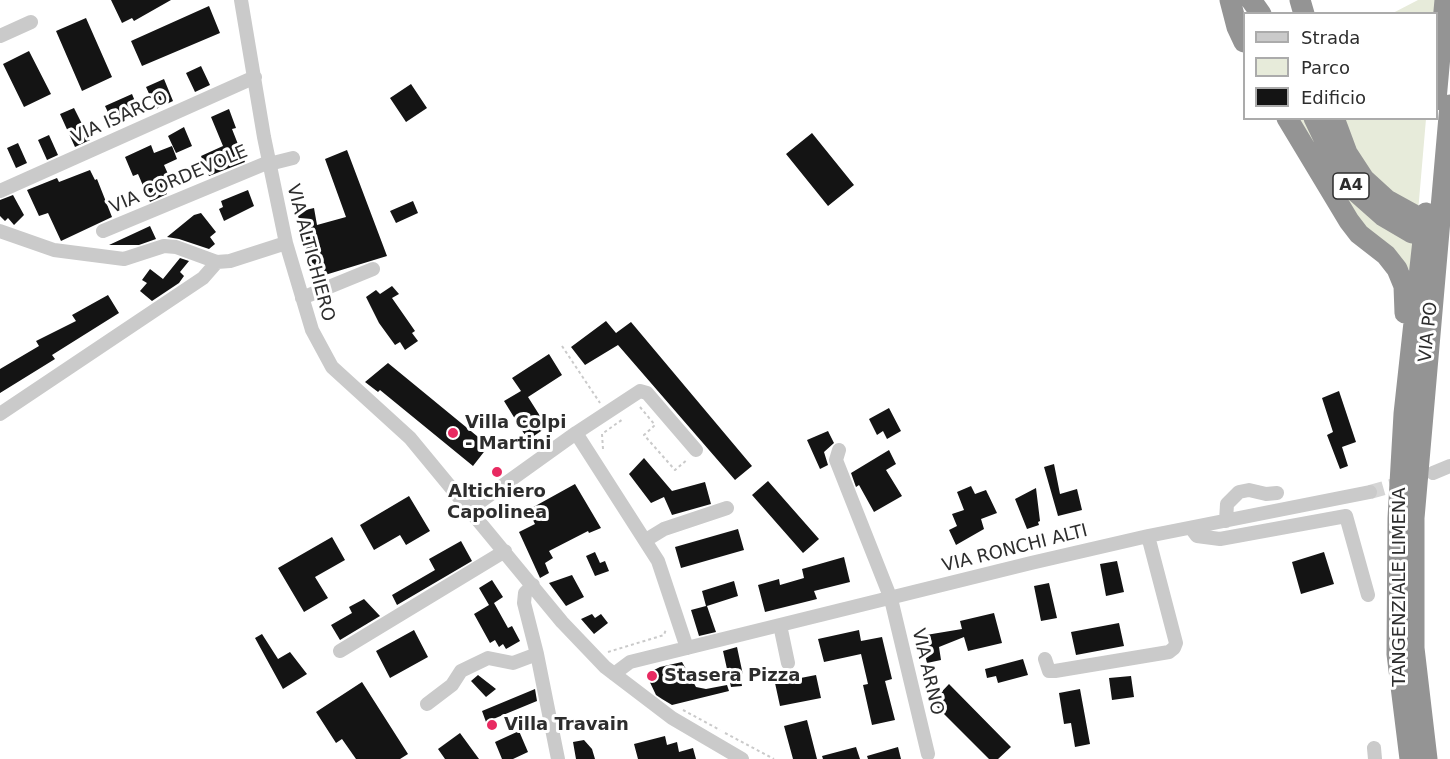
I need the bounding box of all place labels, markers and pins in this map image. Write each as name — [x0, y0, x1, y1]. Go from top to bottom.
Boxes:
place label: Villa Colpi - Martini — [465, 412, 566, 454]
marker: Villa Colpi - Martini — [446, 426, 460, 440]
marker: Altichiero Capolinea — [490, 465, 504, 479]
place label: Altichiero Capolinea — [447, 481, 547, 524]
place label: Stasera Pizza — [664, 665, 800, 687]
marker: Stasera Pizza — [645, 669, 659, 683]
place label: Villa Travain — [504, 714, 629, 736]
marker: Villa Travain — [485, 718, 499, 732]

